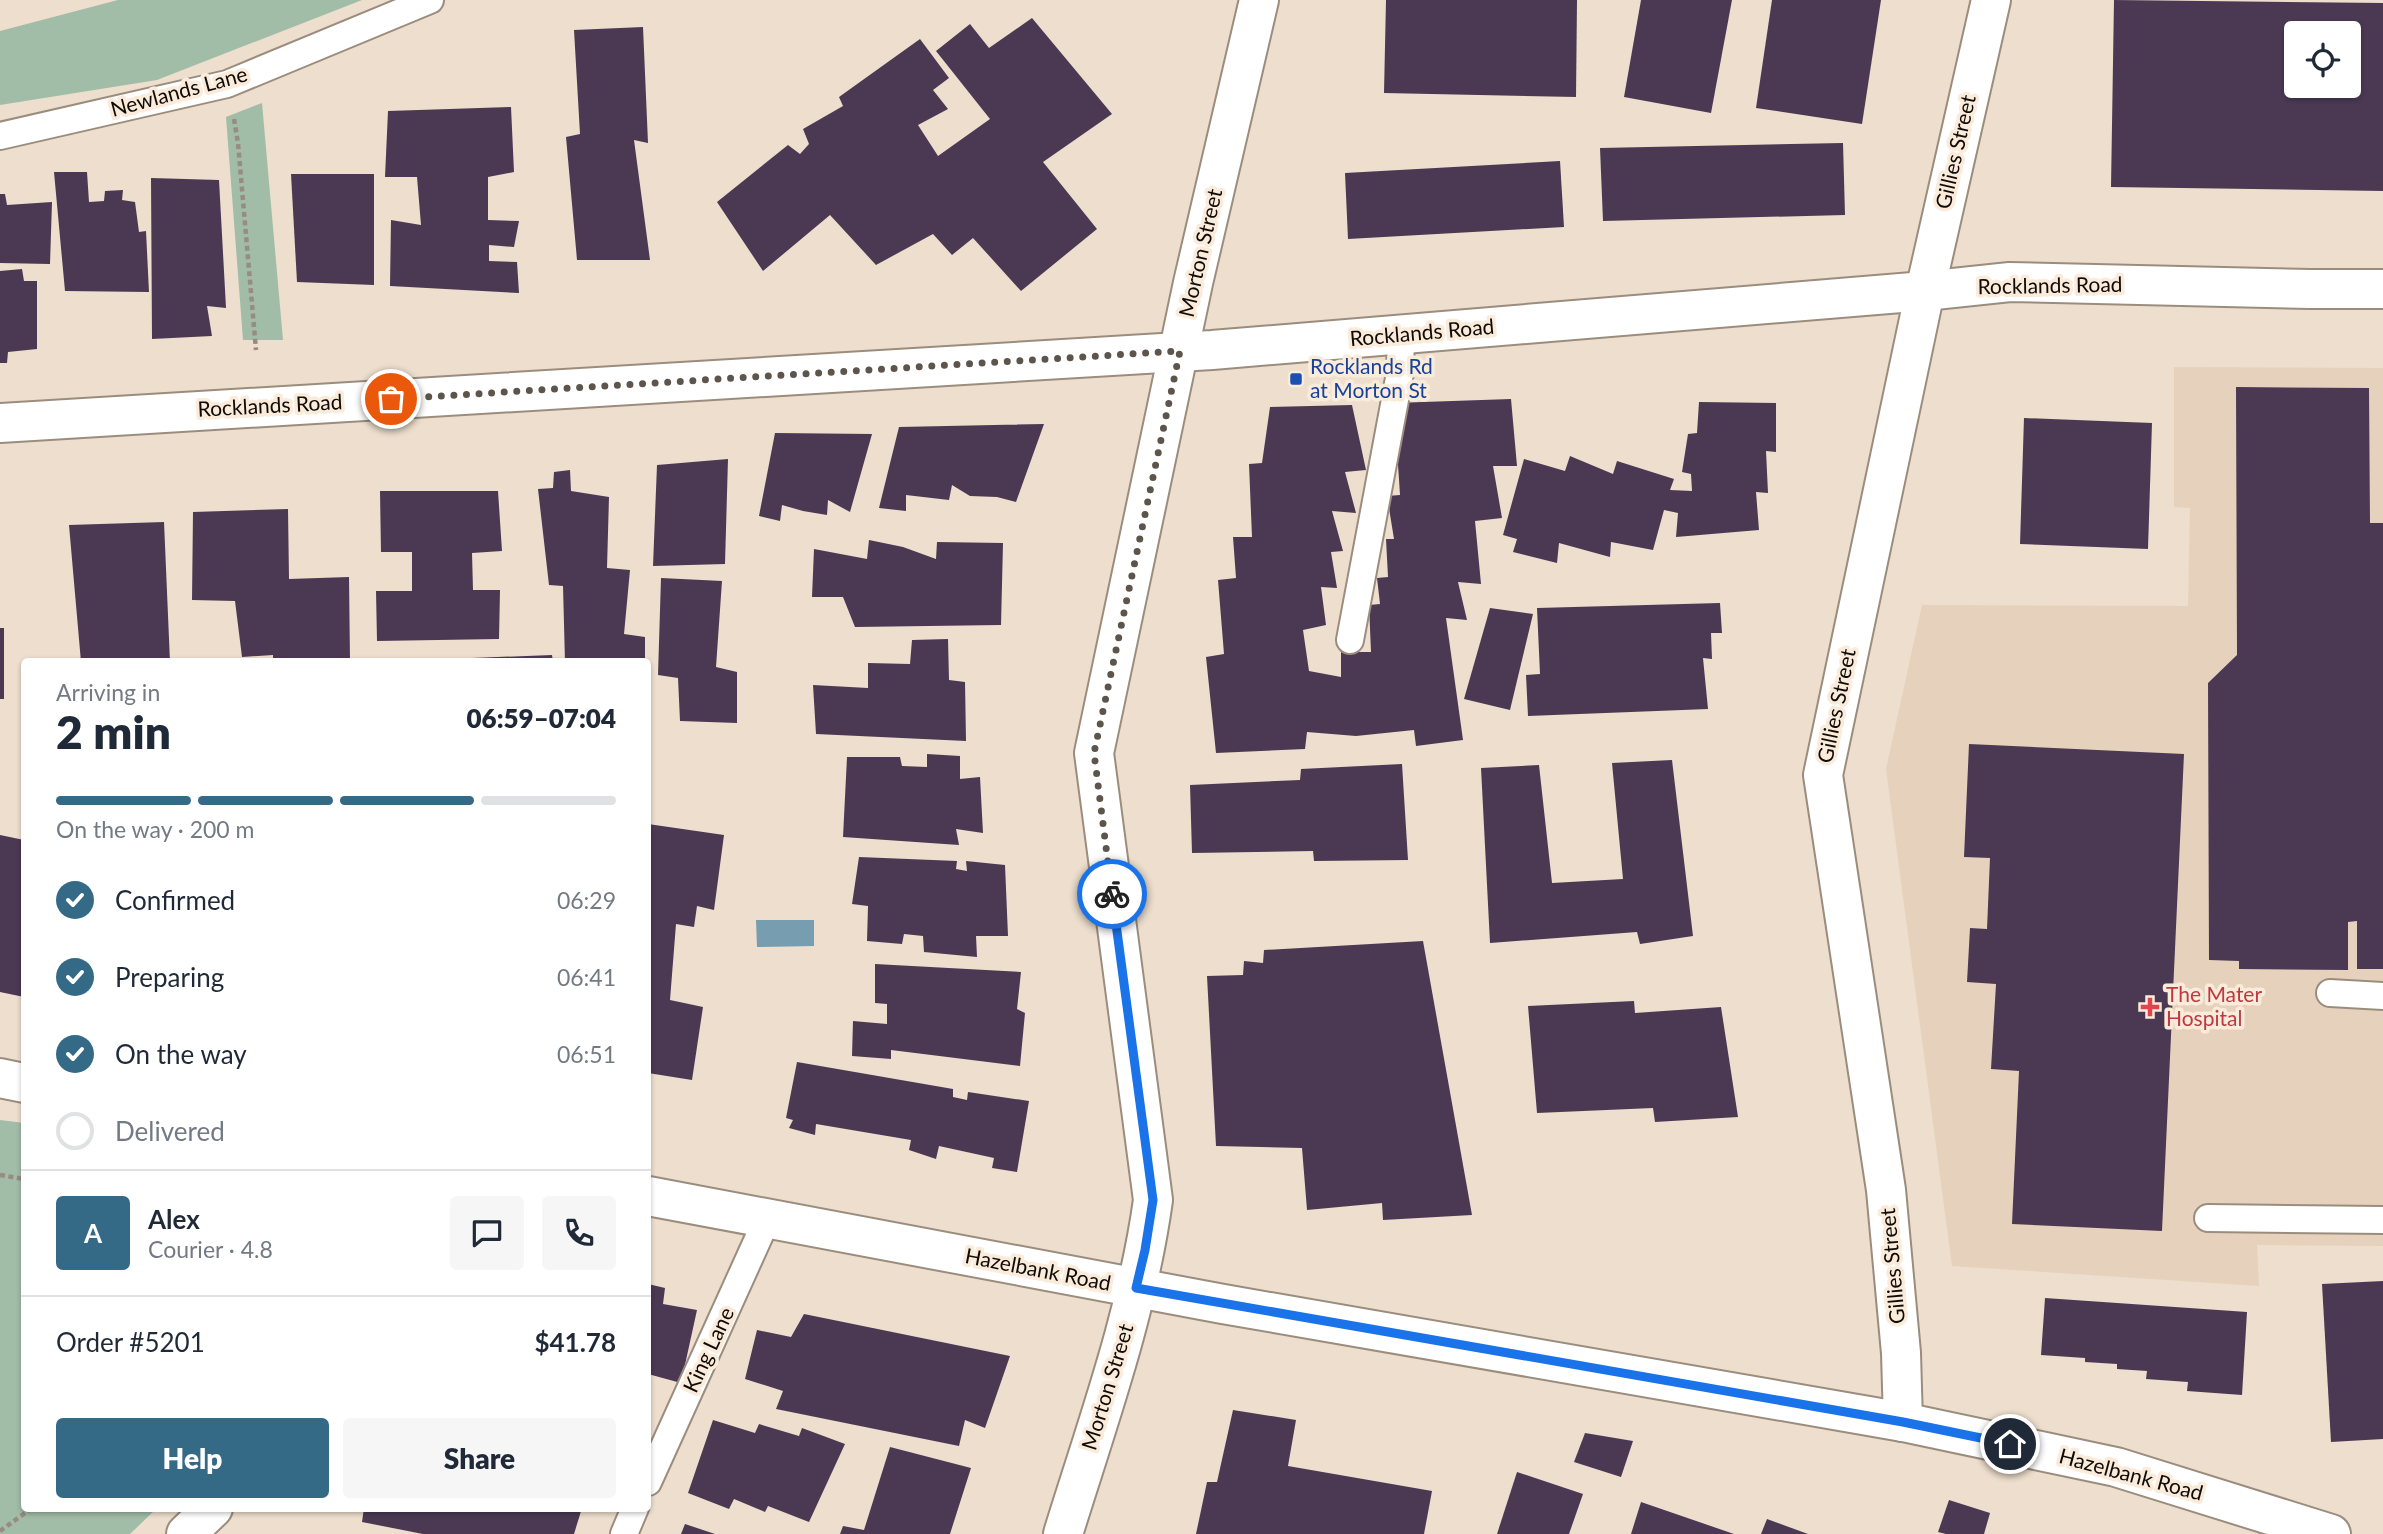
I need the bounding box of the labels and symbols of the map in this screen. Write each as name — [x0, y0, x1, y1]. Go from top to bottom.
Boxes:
street label: Newlands Lane — [107, 60, 250, 121]
street label: Gillies Street — [1929, 92, 1980, 211]
street label: Morton Street — [1173, 186, 1227, 319]
street label: Rocklands Road — [1977, 271, 2123, 298]
street label: Rocklands Road — [1349, 313, 1495, 350]
place label: Rocklands Rd at Morton St — [1310, 353, 1433, 402]
pin — [361, 369, 421, 429]
marker: Rocklands Rd at Morton St — [1288, 371, 1304, 387]
street label: Rocklands Road — [197, 388, 343, 421]
street label: Gillies Street — [1811, 646, 1860, 765]
courier — [1077, 859, 1147, 929]
place label: The Mater Hospital — [2166, 981, 2262, 1030]
marker: The Mater Hospital — [2140, 997, 2160, 1017]
street label: Gillies Street — [1874, 1207, 1909, 1325]
street label: Hazelbank Road — [963, 1242, 1113, 1295]
street label: King Lane — [677, 1303, 738, 1396]
street label: Morton Street — [1076, 1320, 1138, 1453]
pin — [1980, 1414, 2040, 1474]
street label: Hazelbank Road — [2057, 1442, 2206, 1505]

